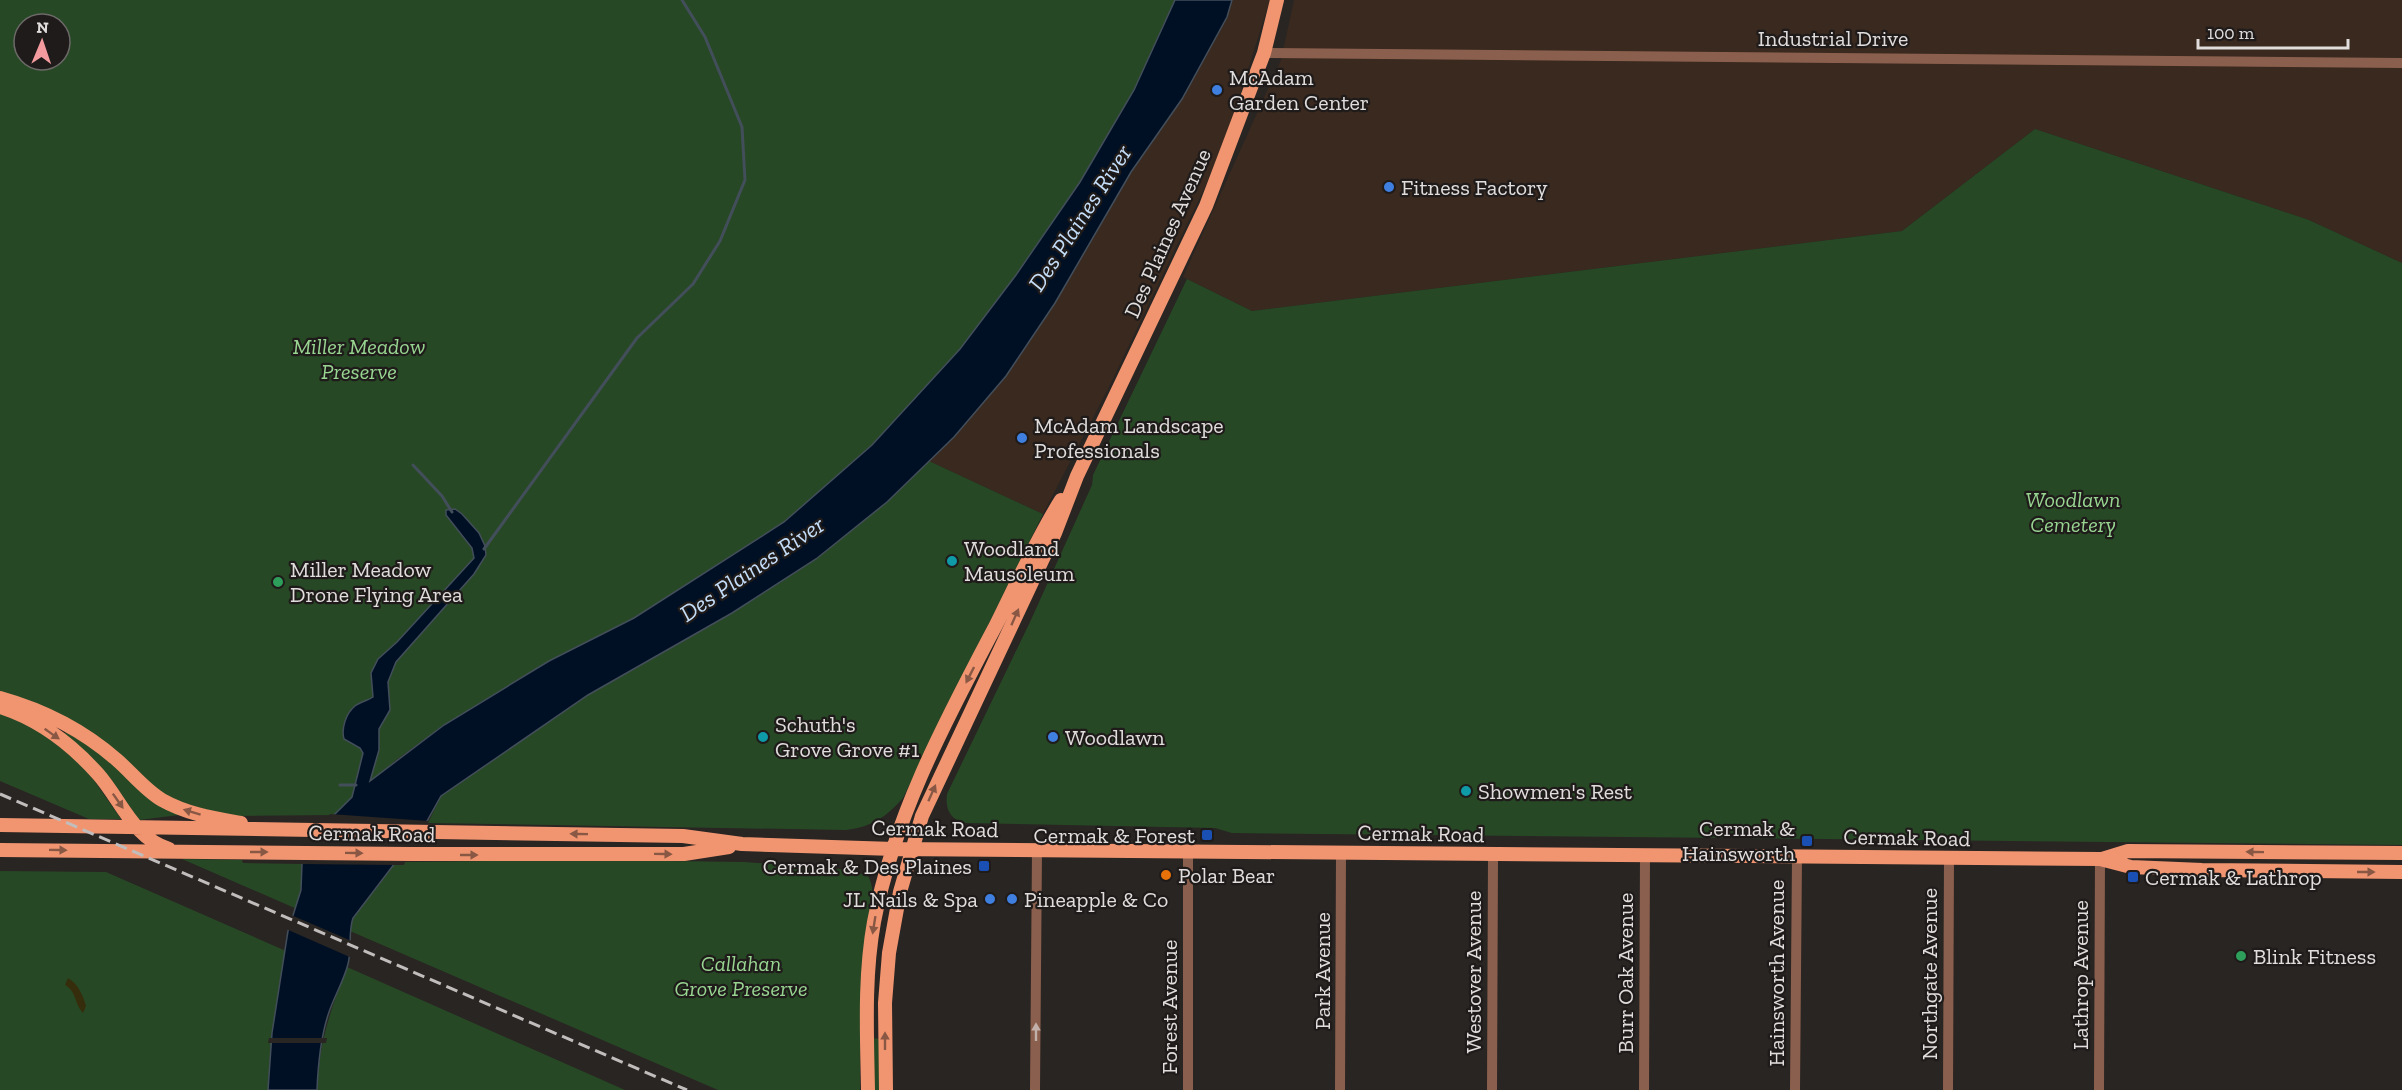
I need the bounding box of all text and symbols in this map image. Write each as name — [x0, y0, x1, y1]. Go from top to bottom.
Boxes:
north arrow — [12, 12, 72, 72]
scale bar — [2198, 12, 2348, 50]
text: N — [36, 18, 49, 37]
text: 100 m — [2207, 22, 2255, 44]
street label: Industrial Drive — [1758, 25, 1908, 52]
place label: McAdam Garden Center — [1229, 64, 1369, 116]
marker: McAdam Garden Center — [1210, 83, 1224, 97]
water label: Des Plaines River — [1022, 139, 1138, 296]
street label: Des Plaines Avenue — [1118, 144, 1217, 322]
place label: Fitness Factory — [1401, 174, 1548, 201]
marker: Fitness Factory — [1382, 180, 1396, 194]
park label: Miller Meadow Preserve — [293, 333, 426, 385]
place label: McAdam Landscape Professionals — [1034, 412, 1224, 464]
marker: McAdam Landscape Professionals — [1015, 431, 1029, 445]
park label: Woodlawn Cemetery — [2026, 486, 2120, 538]
water label: Des Plaines River — [674, 509, 830, 628]
place label: Woodland Mausoleum — [964, 535, 1075, 587]
marker: Woodland Mausoleum — [945, 554, 959, 568]
place label: Miller Meadow Drone Flying Area — [290, 556, 463, 608]
marker: Miller Meadow Drone Flying Area — [271, 575, 285, 589]
one-way arrow — [1010, 608, 1019, 625]
one-way arrow — [965, 666, 975, 684]
place label: Schuth's Grove Grove #1 — [775, 711, 920, 763]
place label: Woodlawn — [1065, 724, 1165, 751]
one-way arrow — [44, 727, 60, 739]
marker: Schuth's Grove Grove #1 — [756, 730, 770, 744]
marker: Woodlawn — [1046, 730, 1060, 744]
place label: Showmen's Rest — [1478, 778, 1633, 805]
marker: Showmen's Rest — [1459, 784, 1473, 798]
one-way arrow — [927, 785, 936, 802]
one-way arrow — [112, 793, 124, 809]
one-way arrow — [183, 807, 201, 816]
street label: Cermak Road — [871, 814, 999, 843]
place label: Cermak & Hainsworth — [1682, 815, 1796, 867]
street label: Cermak Road — [308, 819, 436, 848]
street label: Cermak Road — [1357, 819, 1485, 848]
place label: Cermak & Forest — [1034, 822, 1196, 849]
street label: Cermak Road — [1843, 823, 1971, 852]
marker: Cermak & Forest — [1200, 828, 1214, 842]
one-way arrow — [570, 829, 589, 839]
marker: Cermak & Hainsworth — [1800, 834, 1814, 848]
one-way arrow — [49, 846, 68, 855]
one-way arrow — [250, 847, 269, 857]
one-way arrow — [2246, 848, 2265, 857]
one-way arrow — [344, 849, 363, 858]
one-way arrow — [654, 849, 673, 859]
one-way arrow — [459, 850, 478, 859]
place label: Cermak & Des Plaines — [763, 853, 972, 880]
marker: Cermak & Des Plaines — [977, 859, 991, 873]
place label: Polar Bear — [1178, 862, 1275, 889]
place label: Cermak & Lathrop — [2145, 864, 2322, 891]
one-way arrow — [2356, 867, 2375, 877]
marker: Polar Bear — [1159, 868, 1173, 882]
marker: Cermak & Lathrop — [2126, 870, 2140, 884]
street label: Hainsworth Avenue — [1763, 880, 1790, 1066]
place label: JL Nails & Spa — [843, 886, 978, 913]
place label: Pineapple & Co — [1024, 886, 1168, 913]
street label: Northgate Avenue — [1916, 888, 1943, 1060]
street label: Westover Avenue — [1460, 891, 1487, 1053]
marker: JL Nails & Spa — [983, 892, 997, 906]
marker: Pineapple & Co — [1005, 892, 1019, 906]
street label: Burr Oak Avenue — [1612, 893, 1639, 1053]
street label: Lathrop Avenue — [2067, 900, 2094, 1050]
street label: Park Avenue — [1309, 912, 1336, 1030]
one-way arrow — [869, 916, 878, 935]
street label: Forest Avenue — [1156, 940, 1183, 1074]
place label: Blink Fitness — [2253, 943, 2376, 970]
marker: Blink Fitness — [2234, 949, 2248, 963]
park label: Callahan Grove Preserve — [675, 950, 808, 1002]
one-way arrow — [1031, 1022, 1041, 1041]
one-way arrow — [881, 1031, 890, 1050]

